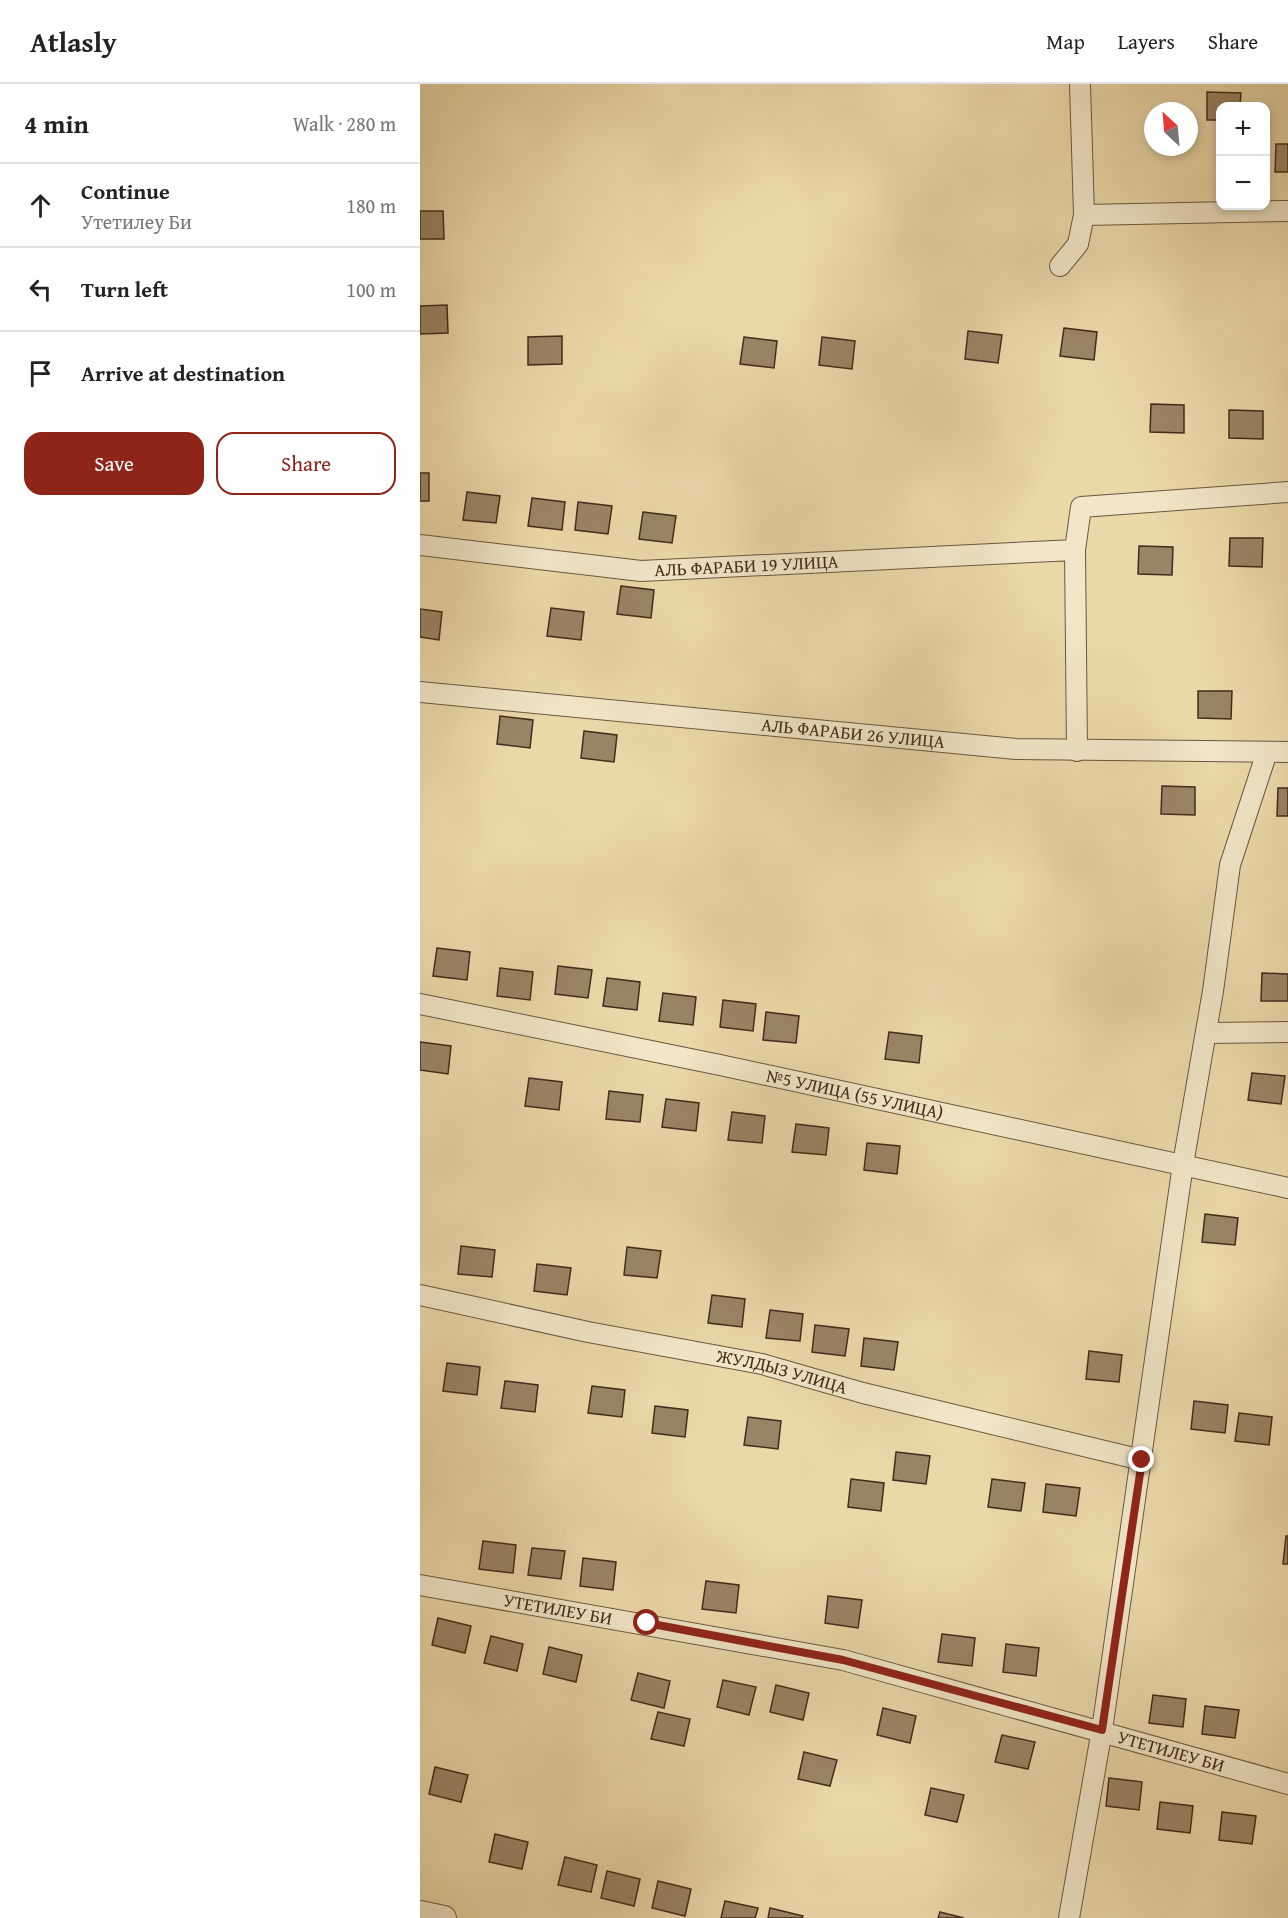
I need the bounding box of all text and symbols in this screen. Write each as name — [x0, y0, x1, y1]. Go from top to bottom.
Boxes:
text: Atlasly — [30, 21, 117, 62]
text: Map — [1046, 26, 1085, 57]
text: Layers — [1118, 26, 1175, 57]
text: Share — [1208, 26, 1258, 57]
north arrow — [1144, 102, 1198, 156]
map controls — [1216, 102, 1270, 210]
button: + — [1216, 102, 1270, 156]
text: 4 min — [24, 104, 89, 143]
text: Walk · 280 m — [293, 109, 396, 138]
button: − — [1216, 156, 1270, 210]
text: Continue — [81, 175, 170, 207]
icon: ahead — [24, 189, 57, 222]
text: 180 m — [346, 191, 396, 220]
text: Утетилеу Би — [81, 207, 192, 236]
icon: left — [24, 273, 57, 306]
text: Turn left — [81, 273, 168, 305]
text: 100 m — [346, 275, 396, 304]
icon: arrive — [24, 357, 57, 390]
text: Arrive at destination — [81, 357, 285, 389]
button: Save — [24, 432, 204, 495]
button: Share — [216, 432, 396, 495]
street label: АЛЬ ФАРАБИ 19 УЛИЦА — [654, 547, 839, 583]
street label: АЛЬ ФАРАБИ 26 УЛИЦА — [760, 711, 946, 755]
street label: №5 УЛИЦА (55 УЛИЦА) — [764, 1061, 946, 1126]
street label: ЖУЛДЫЗ УЛИЦА — [713, 1342, 851, 1401]
route end — [1128, 1446, 1154, 1472]
street label: УТЕТИЛЕУ БИ — [501, 1586, 615, 1632]
route start — [633, 1609, 659, 1635]
street label: УТЕТИЛЕУ БИ — [1114, 1723, 1228, 1779]

